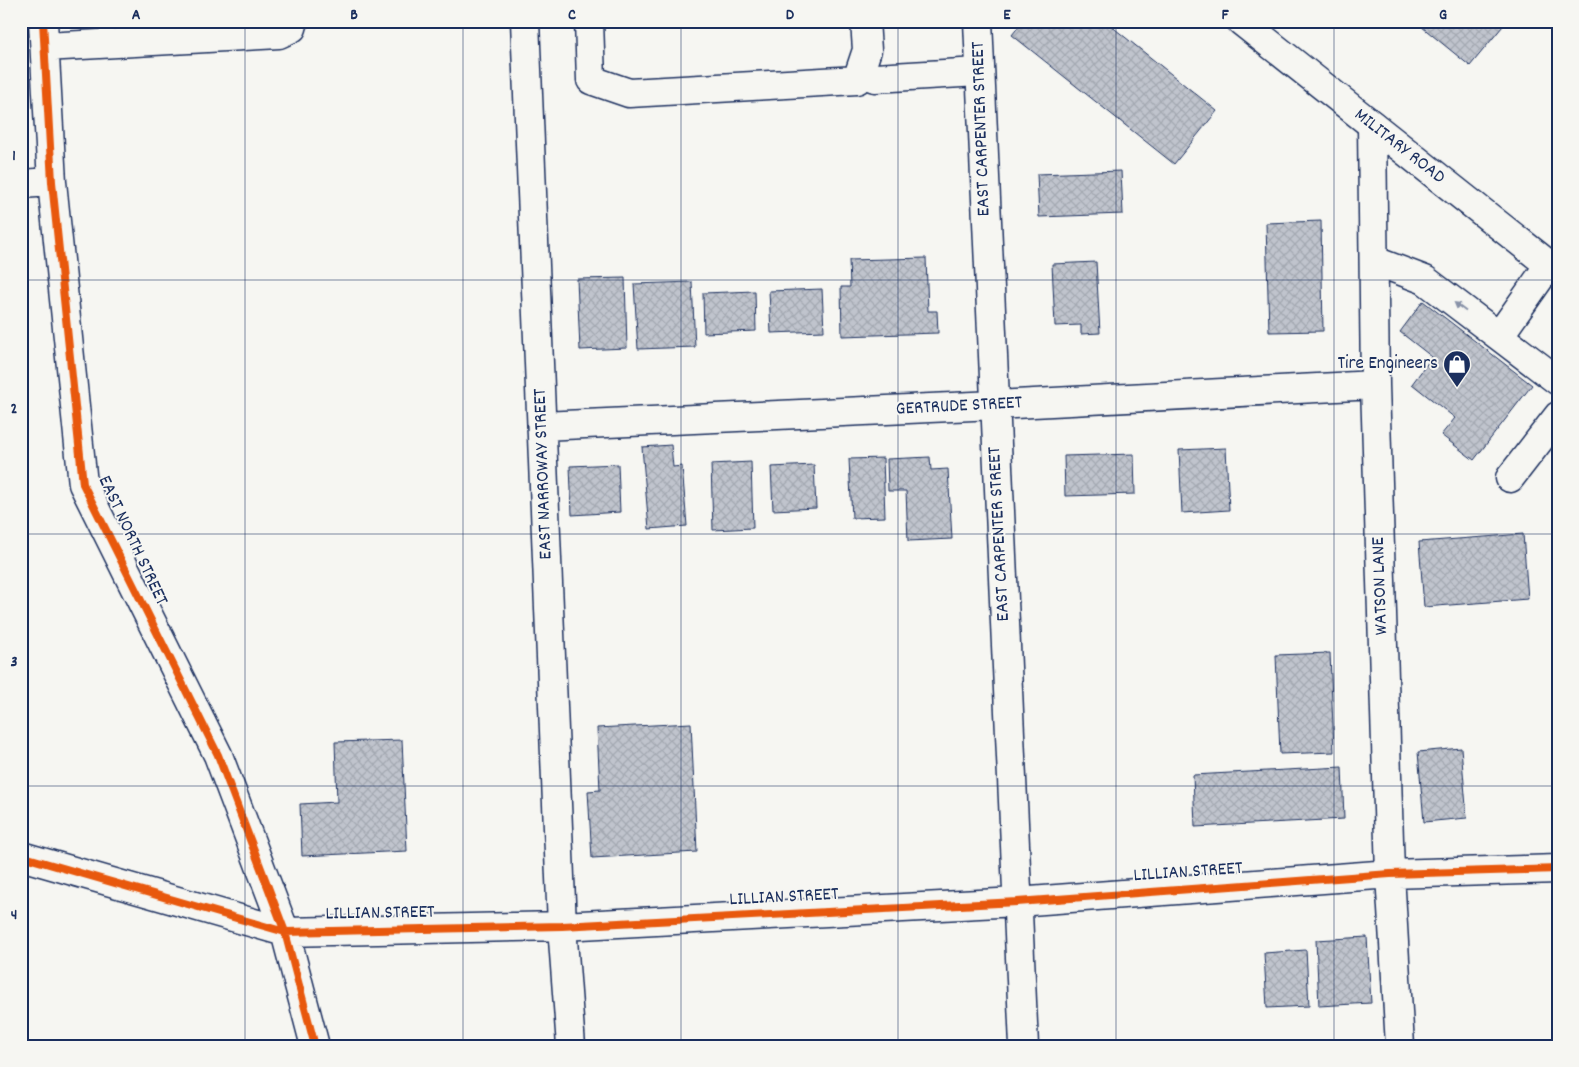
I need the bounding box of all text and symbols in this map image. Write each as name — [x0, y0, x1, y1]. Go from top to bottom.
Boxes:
text: A — [132, 4, 141, 27]
text: B — [350, 4, 358, 27]
text: C — [568, 4, 576, 27]
text: D — [786, 4, 795, 27]
text: E — [1003, 4, 1011, 27]
text: F — [1221, 4, 1229, 27]
text: G — [1439, 4, 1447, 27]
street label: EAST CARPENTER STREET — [965, 41, 999, 217]
street label: MILITARY ROAD — [1348, 103, 1451, 191]
text: 1 — [12, 145, 16, 168]
one-way arrow — [1454, 301, 1467, 312]
shop icon: Tire Engineers — [1442, 349, 1472, 388]
place label: Tire Engineers — [1337, 351, 1438, 378]
street label: EAST NARROWAY STREET — [528, 388, 560, 560]
street label: GERTRUDE STREET — [895, 390, 1023, 424]
text: 2 — [11, 398, 18, 421]
street label: EAST CARPENTER STREET — [982, 446, 1018, 622]
street label: EAST NORTH STREET — [90, 472, 174, 611]
street label: WATSON LANE — [1366, 536, 1396, 635]
text: 3 — [10, 651, 18, 674]
street label: LILLIAN STREET — [1133, 856, 1244, 890]
street label: LILLIAN STREET — [729, 882, 840, 914]
street label: LILLIAN STREET — [325, 900, 435, 928]
text: 4 — [11, 904, 17, 927]

